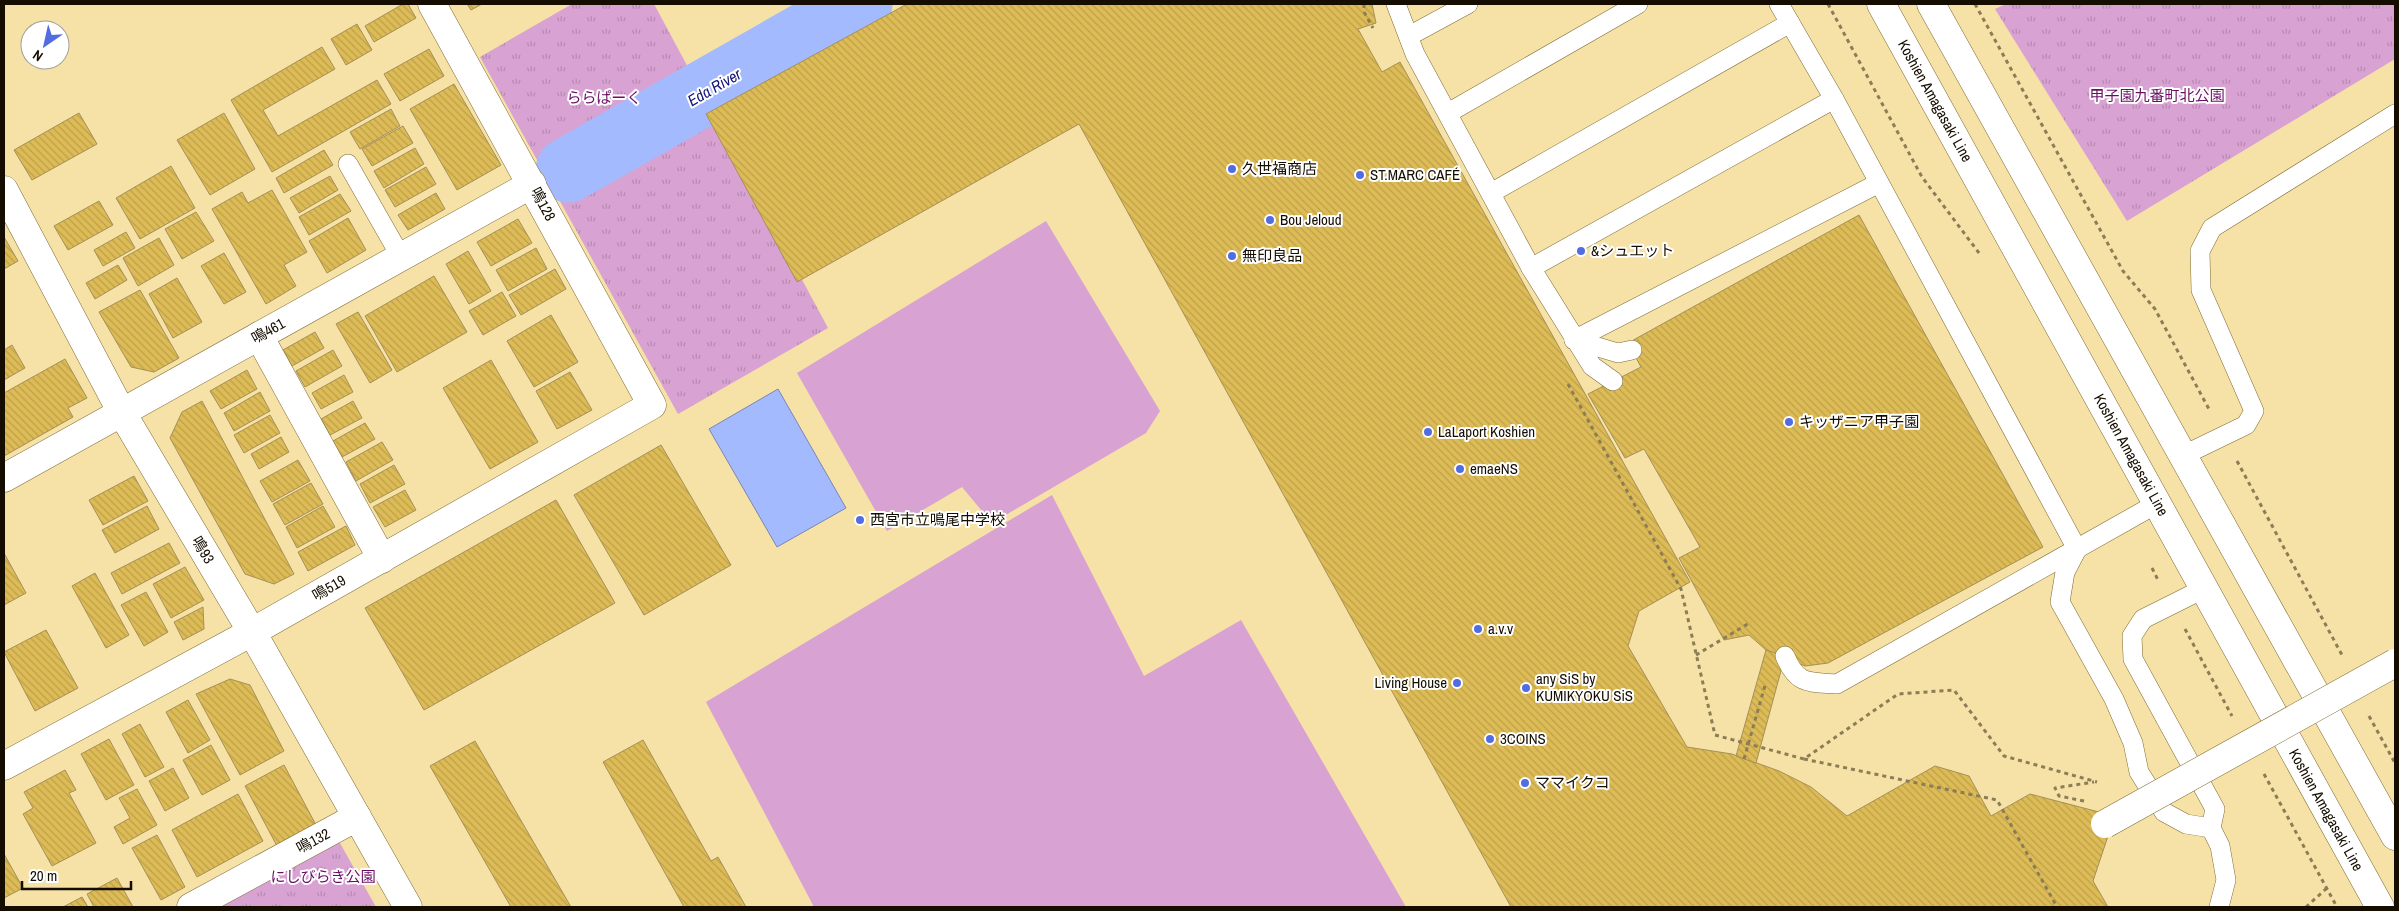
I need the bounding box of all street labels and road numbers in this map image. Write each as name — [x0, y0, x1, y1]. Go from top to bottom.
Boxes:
street label: Koshien Amagasaki Line — [1893, 36, 1978, 166]
street label: 鳴128 — [526, 183, 561, 225]
street label: 鳴461 — [247, 313, 289, 348]
street label: Koshien Amagasaki Line — [2089, 390, 2174, 520]
street label: 鳴93 — [187, 532, 220, 568]
street label: 鳴519 — [308, 570, 350, 606]
street label: Koshien Amagasaki Line — [2284, 745, 2369, 875]
street label: 鳴132 — [292, 823, 334, 858]

